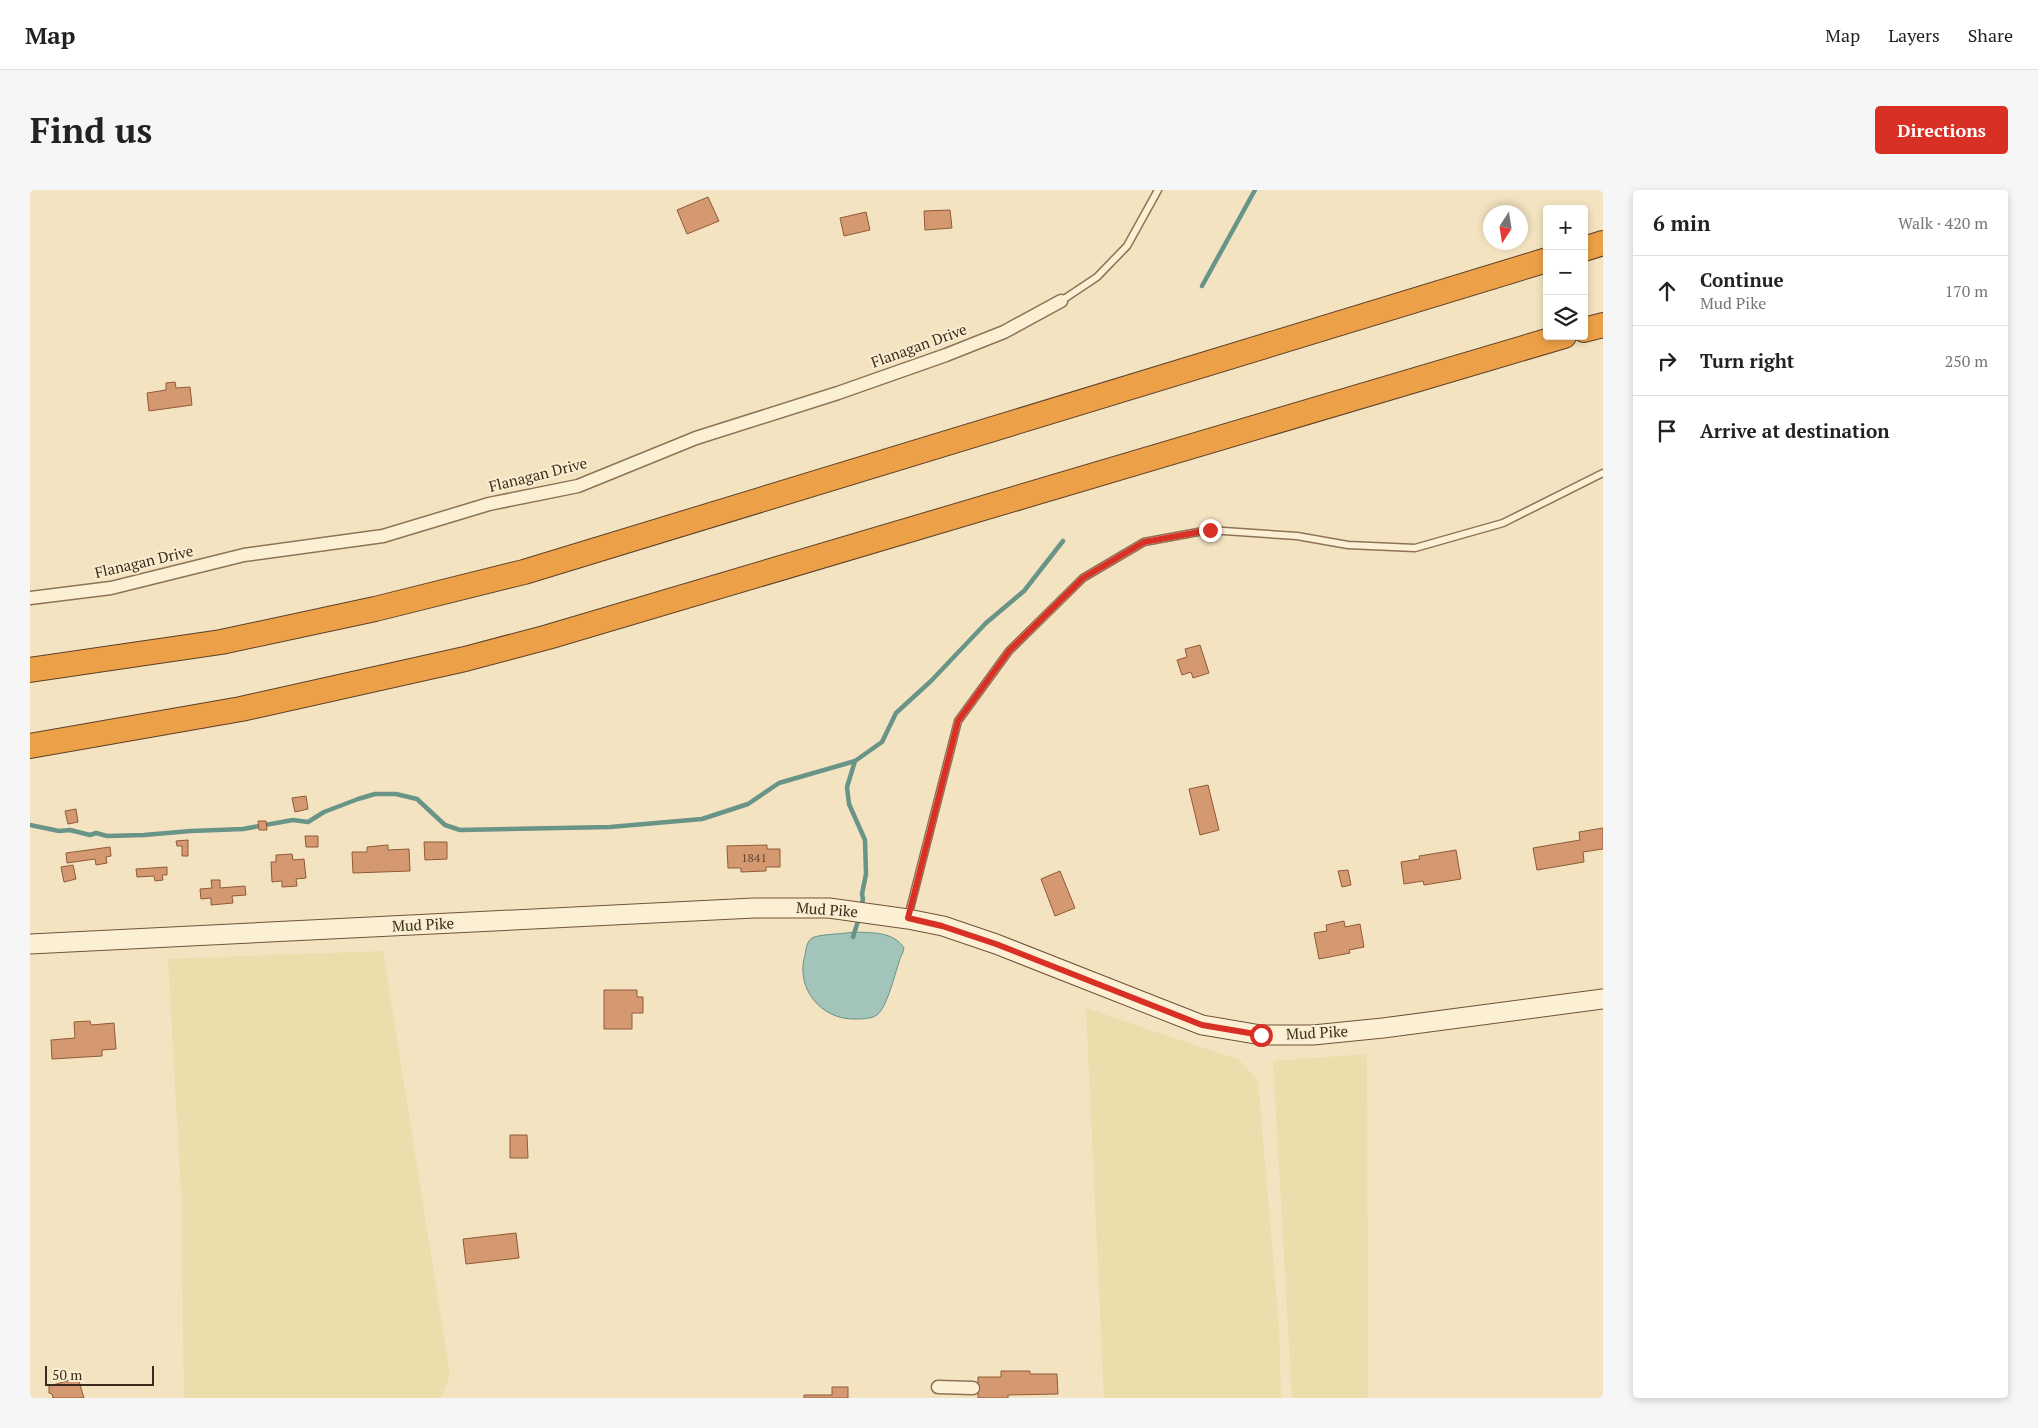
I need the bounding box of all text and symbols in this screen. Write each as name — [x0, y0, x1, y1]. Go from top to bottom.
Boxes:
text: Map — [25, 19, 75, 51]
text: Map — [1825, 23, 1860, 47]
text: Layers — [1888, 23, 1940, 47]
text: Share — [1968, 23, 2013, 47]
button: Directions — [1875, 106, 2008, 154]
text: Find us — [30, 107, 152, 153]
north arrow — [1483, 205, 1528, 250]
map controls — [1543, 205, 1588, 340]
button: + — [1543, 205, 1588, 250]
text: 6 min — [1653, 209, 1710, 237]
text: Walk · 420 m — [1898, 212, 1988, 234]
button: − — [1543, 250, 1588, 295]
text: Continue — [1700, 267, 1784, 292]
icon: ahead — [1653, 277, 1681, 305]
text: 170 m — [1945, 280, 1988, 302]
text: Mud Pike — [1700, 292, 1766, 314]
button: layers — [1543, 295, 1588, 340]
street label: Flanagan Drive — [868, 318, 969, 372]
icon: right — [1653, 347, 1681, 375]
text: Turn right — [1700, 348, 1794, 373]
text: 250 m — [1945, 350, 1988, 372]
icon: arrive — [1653, 417, 1681, 445]
text: Arrive at destination — [1700, 418, 1889, 443]
street label: Flanagan Drive — [487, 452, 589, 496]
route end — [1199, 519, 1222, 542]
street label: Flanagan Drive — [93, 540, 195, 582]
house number: 1841 — [741, 850, 767, 865]
street label: Mud Pike — [795, 897, 859, 921]
street label: Mud Pike — [391, 912, 455, 936]
street label: Mud Pike — [1285, 1020, 1349, 1044]
route start — [1250, 1024, 1273, 1047]
scale bar — [45, 1363, 154, 1386]
text: 50 m — [52, 1365, 82, 1384]

